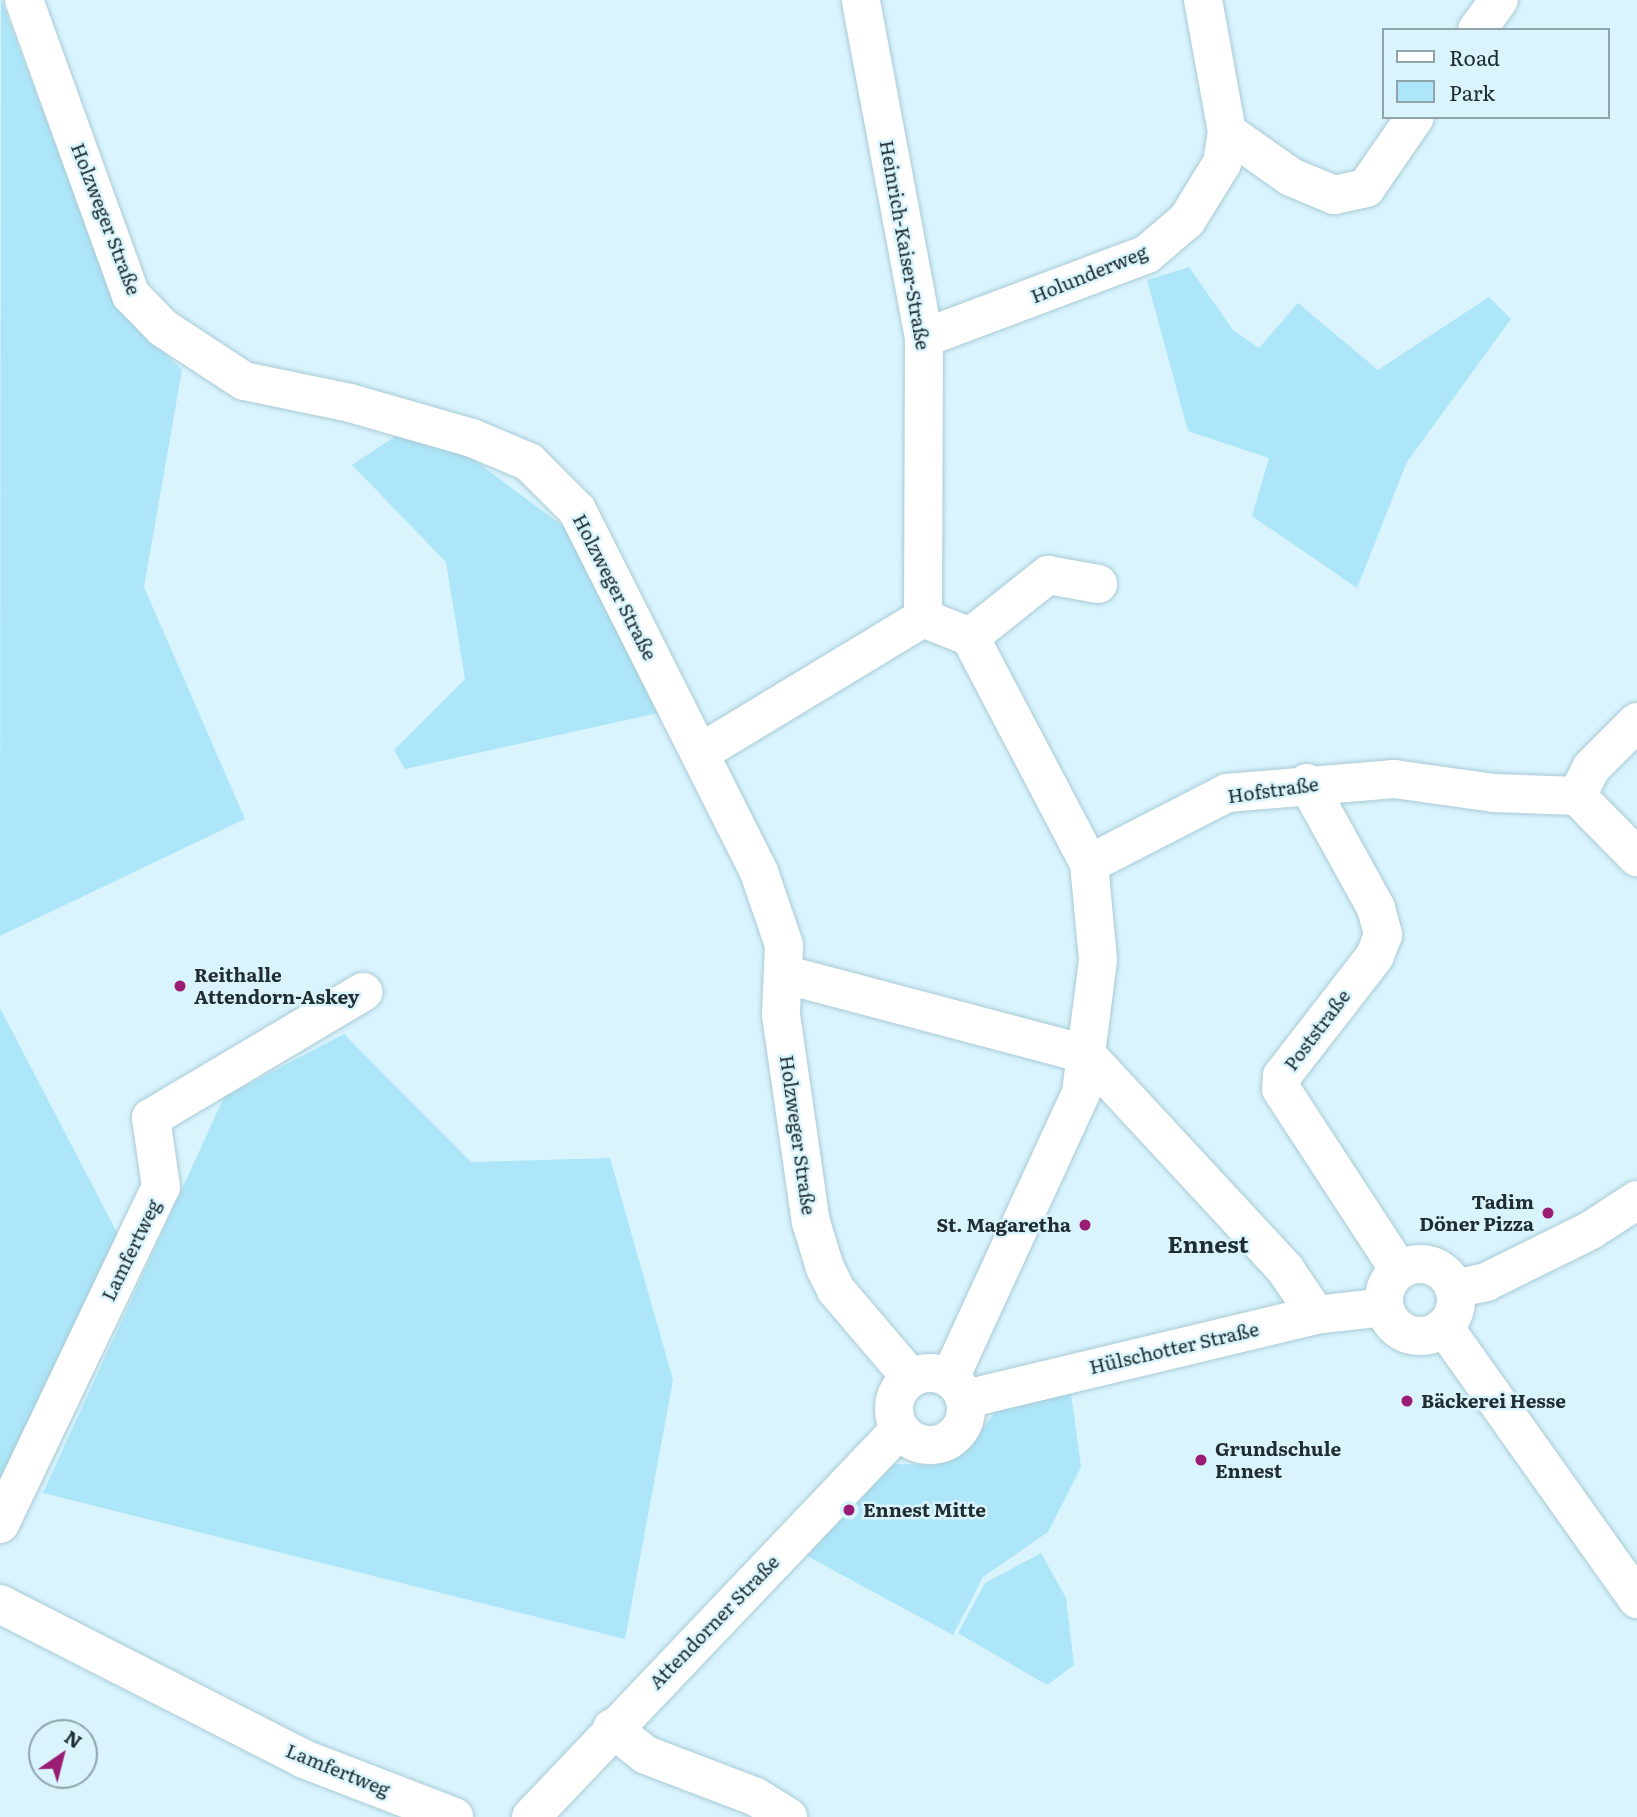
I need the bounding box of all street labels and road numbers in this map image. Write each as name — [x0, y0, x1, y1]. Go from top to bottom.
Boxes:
street label: Heinrich-Kaiser-Straße — [875, 138, 935, 352]
street label: Holzweger Straße — [66, 140, 146, 298]
street label: Holunderweg — [1027, 240, 1151, 308]
street label: Holzweger Straße — [568, 510, 662, 664]
street label: Hofstraße — [1226, 772, 1320, 808]
street label: Poststraße — [1279, 985, 1355, 1075]
street label: Holzweger Straße — [775, 1054, 821, 1216]
street label: Lamfertweg — [97, 1195, 165, 1305]
street label: Hülschotter Straße — [1087, 1317, 1261, 1379]
street label: Attendorner Straße — [644, 1550, 784, 1694]
street label: Lamfertweg — [283, 1739, 393, 1801]

